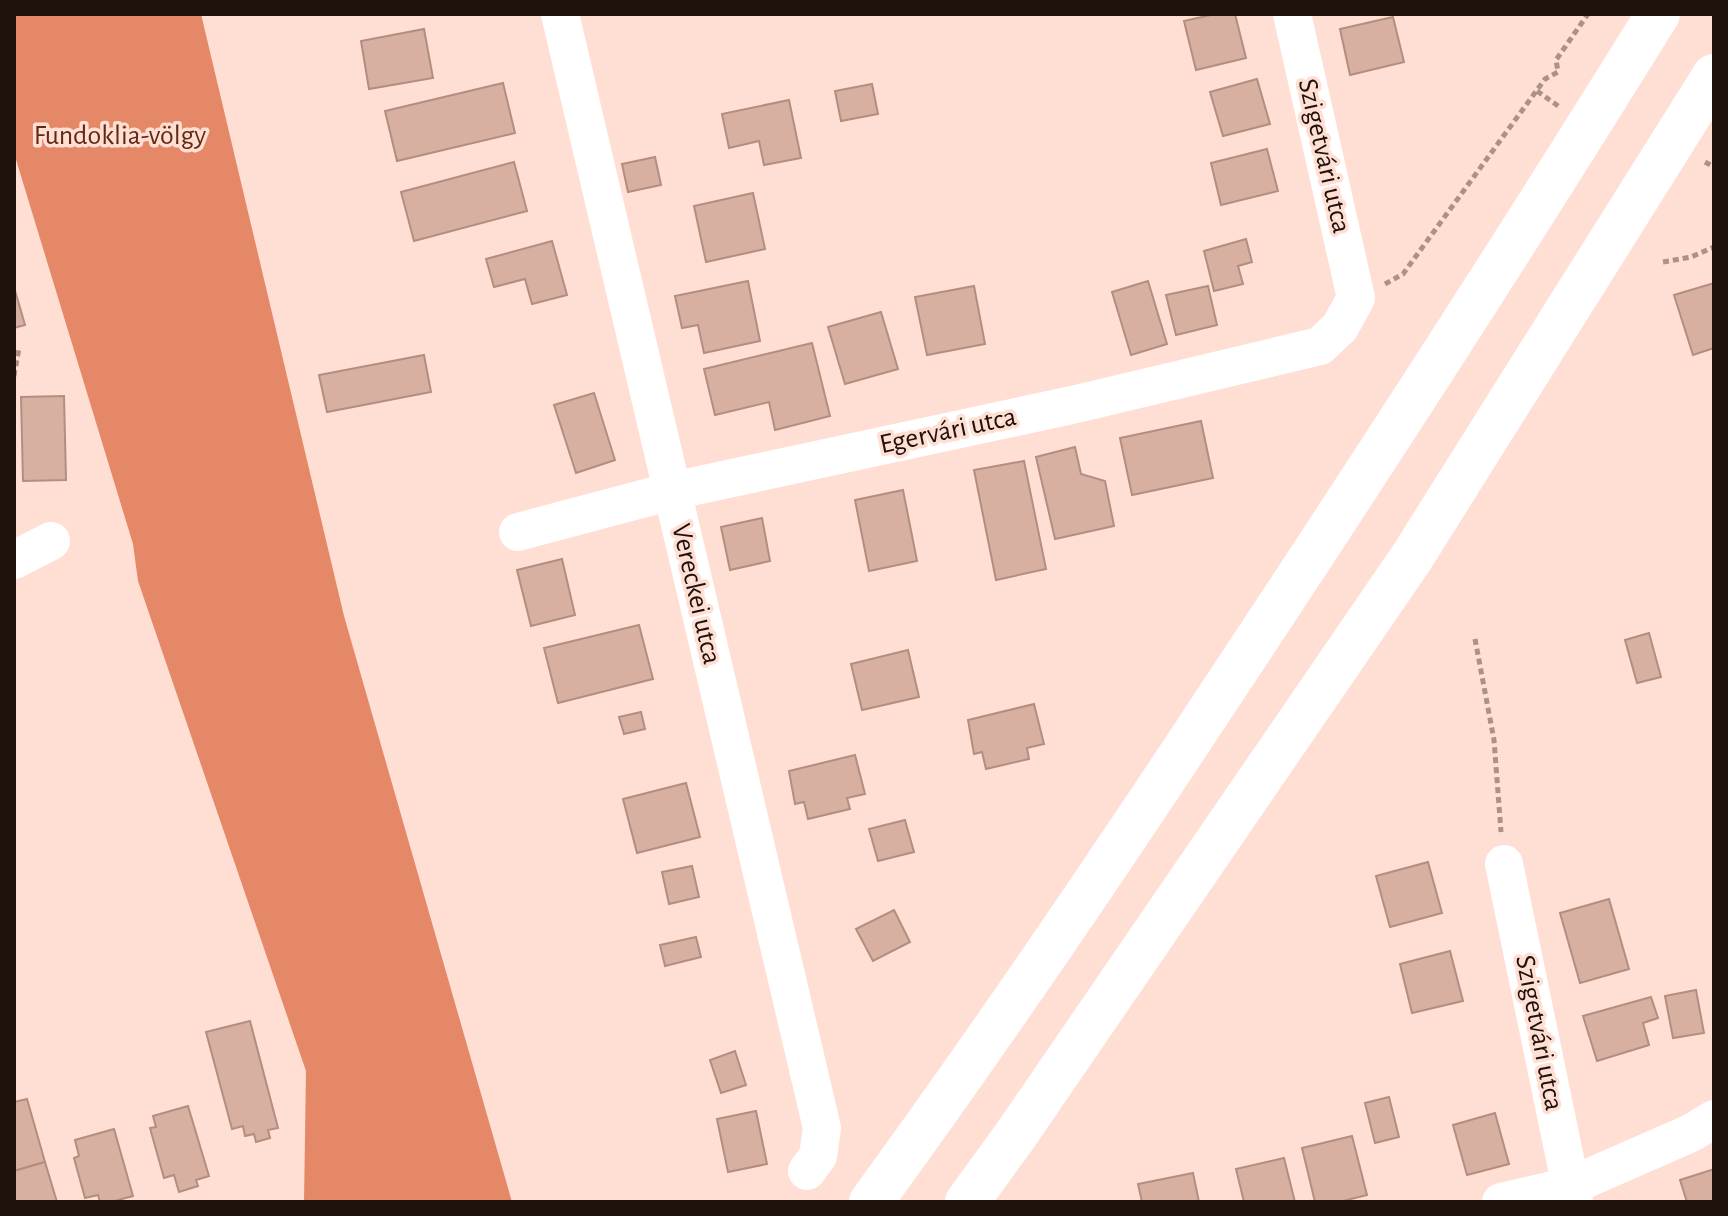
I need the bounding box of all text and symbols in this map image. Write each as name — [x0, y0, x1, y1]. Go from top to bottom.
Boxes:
street label: Szigetvári utca — [1293, 76, 1355, 236]
park label: Fundoklia-völgy — [34, 122, 206, 150]
street label: Egervári utca — [877, 403, 1019, 459]
street label: Vereckei utca — [666, 521, 726, 667]
street label: Szigetvári utca — [1510, 953, 1568, 1113]

